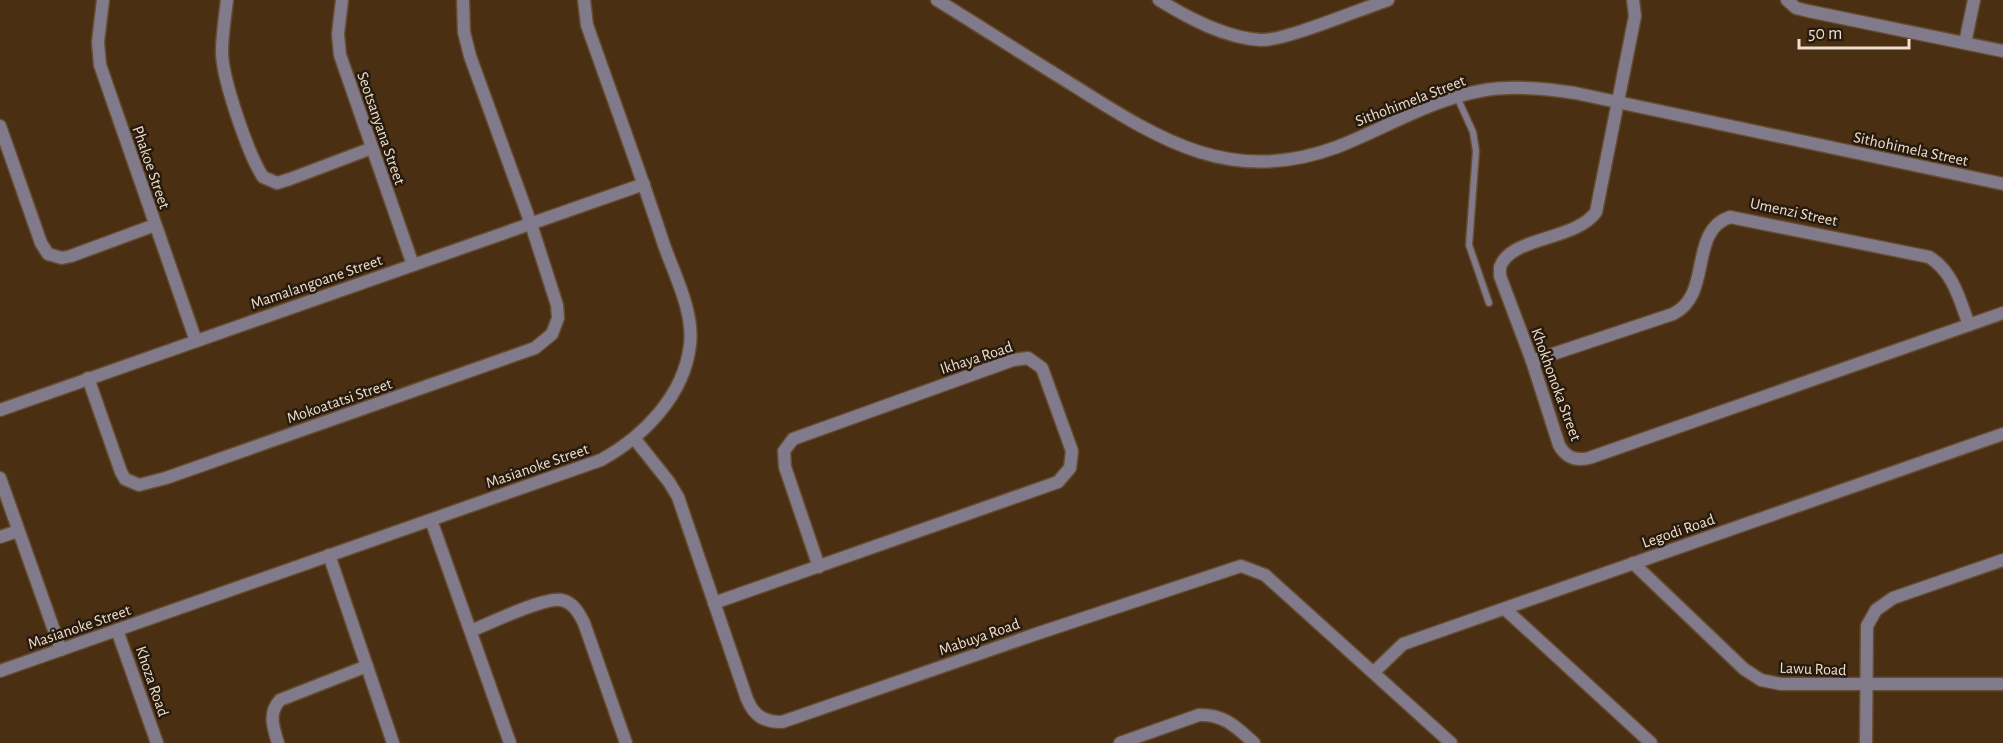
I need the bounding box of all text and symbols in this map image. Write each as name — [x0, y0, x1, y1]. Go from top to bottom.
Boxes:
scale bar — [1799, 12, 1908, 50]
text: 50 m — [1808, 25, 1842, 43]
street label: Seotsanyana Street — [353, 70, 408, 187]
street label: Sithohimela Street — [1353, 73, 1468, 129]
street label: Phakoe Street — [129, 124, 173, 211]
street label: Sithohimela Street — [1852, 129, 1970, 169]
street label: Umenzi Street — [1749, 195, 1839, 229]
street label: Mamalangoane Street — [248, 252, 384, 312]
street label: Khokhonoka Street — [1528, 326, 1584, 443]
street label: Ikhaya Road — [938, 339, 1015, 378]
street label: Mokoatatsi Street — [285, 375, 394, 426]
street label: Masianoke Street — [484, 441, 591, 491]
street label: Legodi Road — [1640, 511, 1717, 551]
street label: Masianoke Street — [26, 602, 133, 652]
street label: Mabuya Road — [937, 616, 1022, 659]
street label: Khoza Road — [133, 644, 172, 719]
street label: Lawu Road — [1779, 660, 1847, 678]

